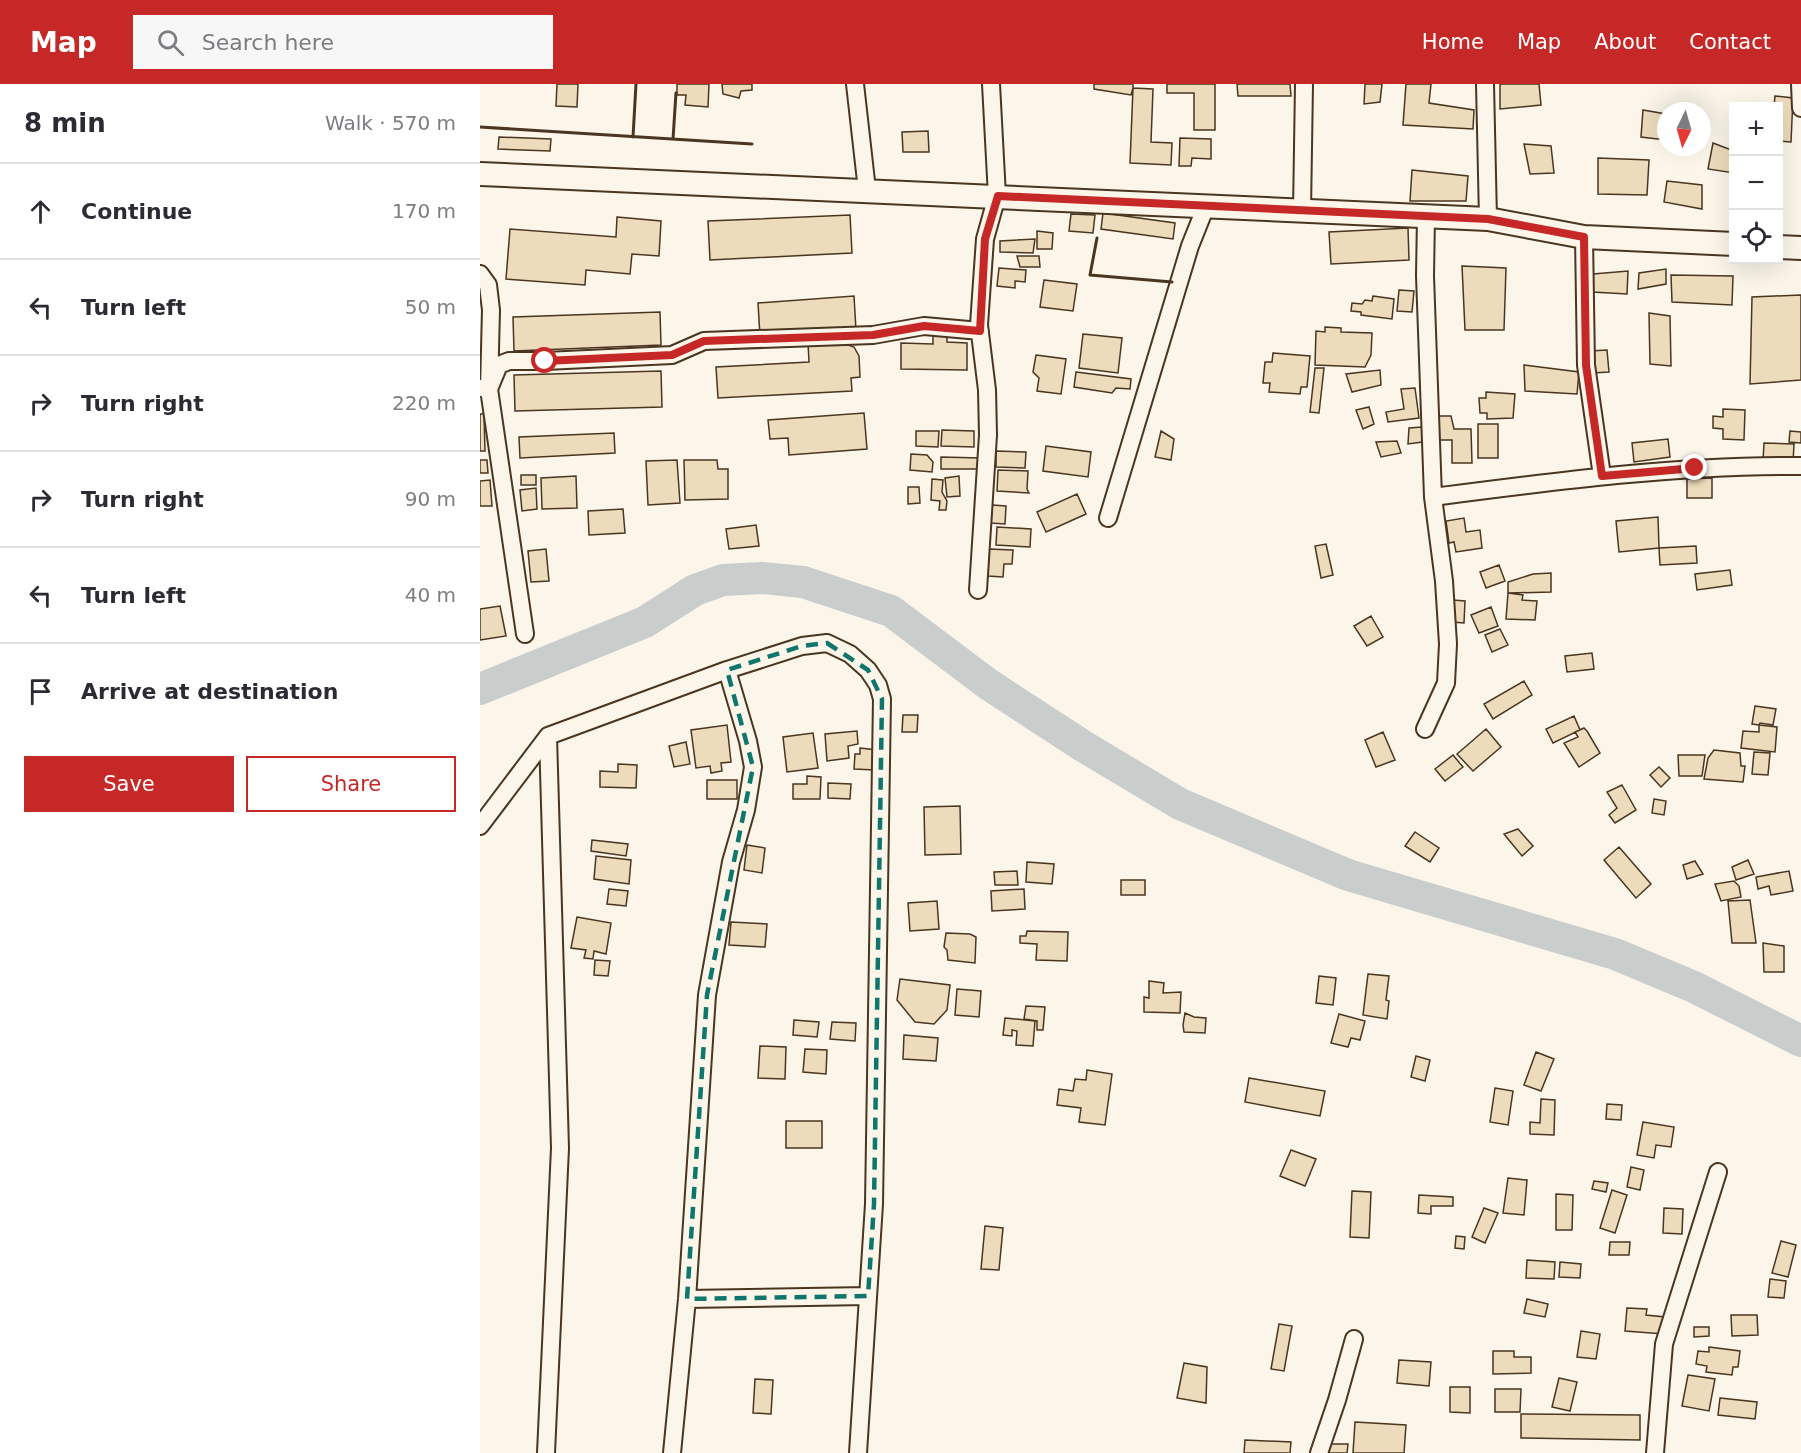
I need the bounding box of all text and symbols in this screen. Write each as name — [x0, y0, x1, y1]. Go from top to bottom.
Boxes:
search box — [133, 15, 553, 69]
text: Map — [30, 26, 97, 59]
icon: search — [154, 26, 187, 59]
text: Search here — [202, 30, 334, 55]
text: Home — [1422, 30, 1484, 54]
text: Map — [1517, 30, 1561, 54]
text: About — [1594, 30, 1656, 54]
text: Contact — [1689, 30, 1771, 54]
north arrow — [1657, 102, 1711, 156]
map controls — [1729, 102, 1783, 264]
button: + — [1729, 102, 1783, 156]
text: 8 min — [24, 108, 106, 138]
text: Walk · 570 m — [325, 111, 456, 135]
button: − — [1729, 156, 1783, 210]
icon: ahead — [24, 195, 57, 228]
text: Continue — [81, 199, 192, 224]
text: 170 m — [392, 199, 456, 223]
button: locate — [1729, 210, 1783, 264]
icon: left — [24, 291, 57, 324]
text: Turn left — [81, 295, 186, 320]
text: 50 m — [405, 295, 456, 319]
route start — [531, 347, 557, 373]
icon: right — [24, 387, 57, 420]
text: Turn right — [81, 391, 204, 416]
text: 220 m — [392, 391, 456, 415]
route end — [1681, 454, 1707, 480]
icon: right — [24, 483, 57, 516]
text: Turn right — [81, 487, 204, 512]
text: 90 m — [405, 487, 456, 511]
icon: left — [24, 579, 57, 612]
text: Turn left — [81, 583, 186, 608]
text: 40 m — [405, 583, 456, 607]
icon: arrive — [24, 675, 57, 708]
text: Arrive at destination — [81, 679, 338, 704]
button: Save — [24, 756, 234, 812]
button: Share — [246, 756, 456, 812]

